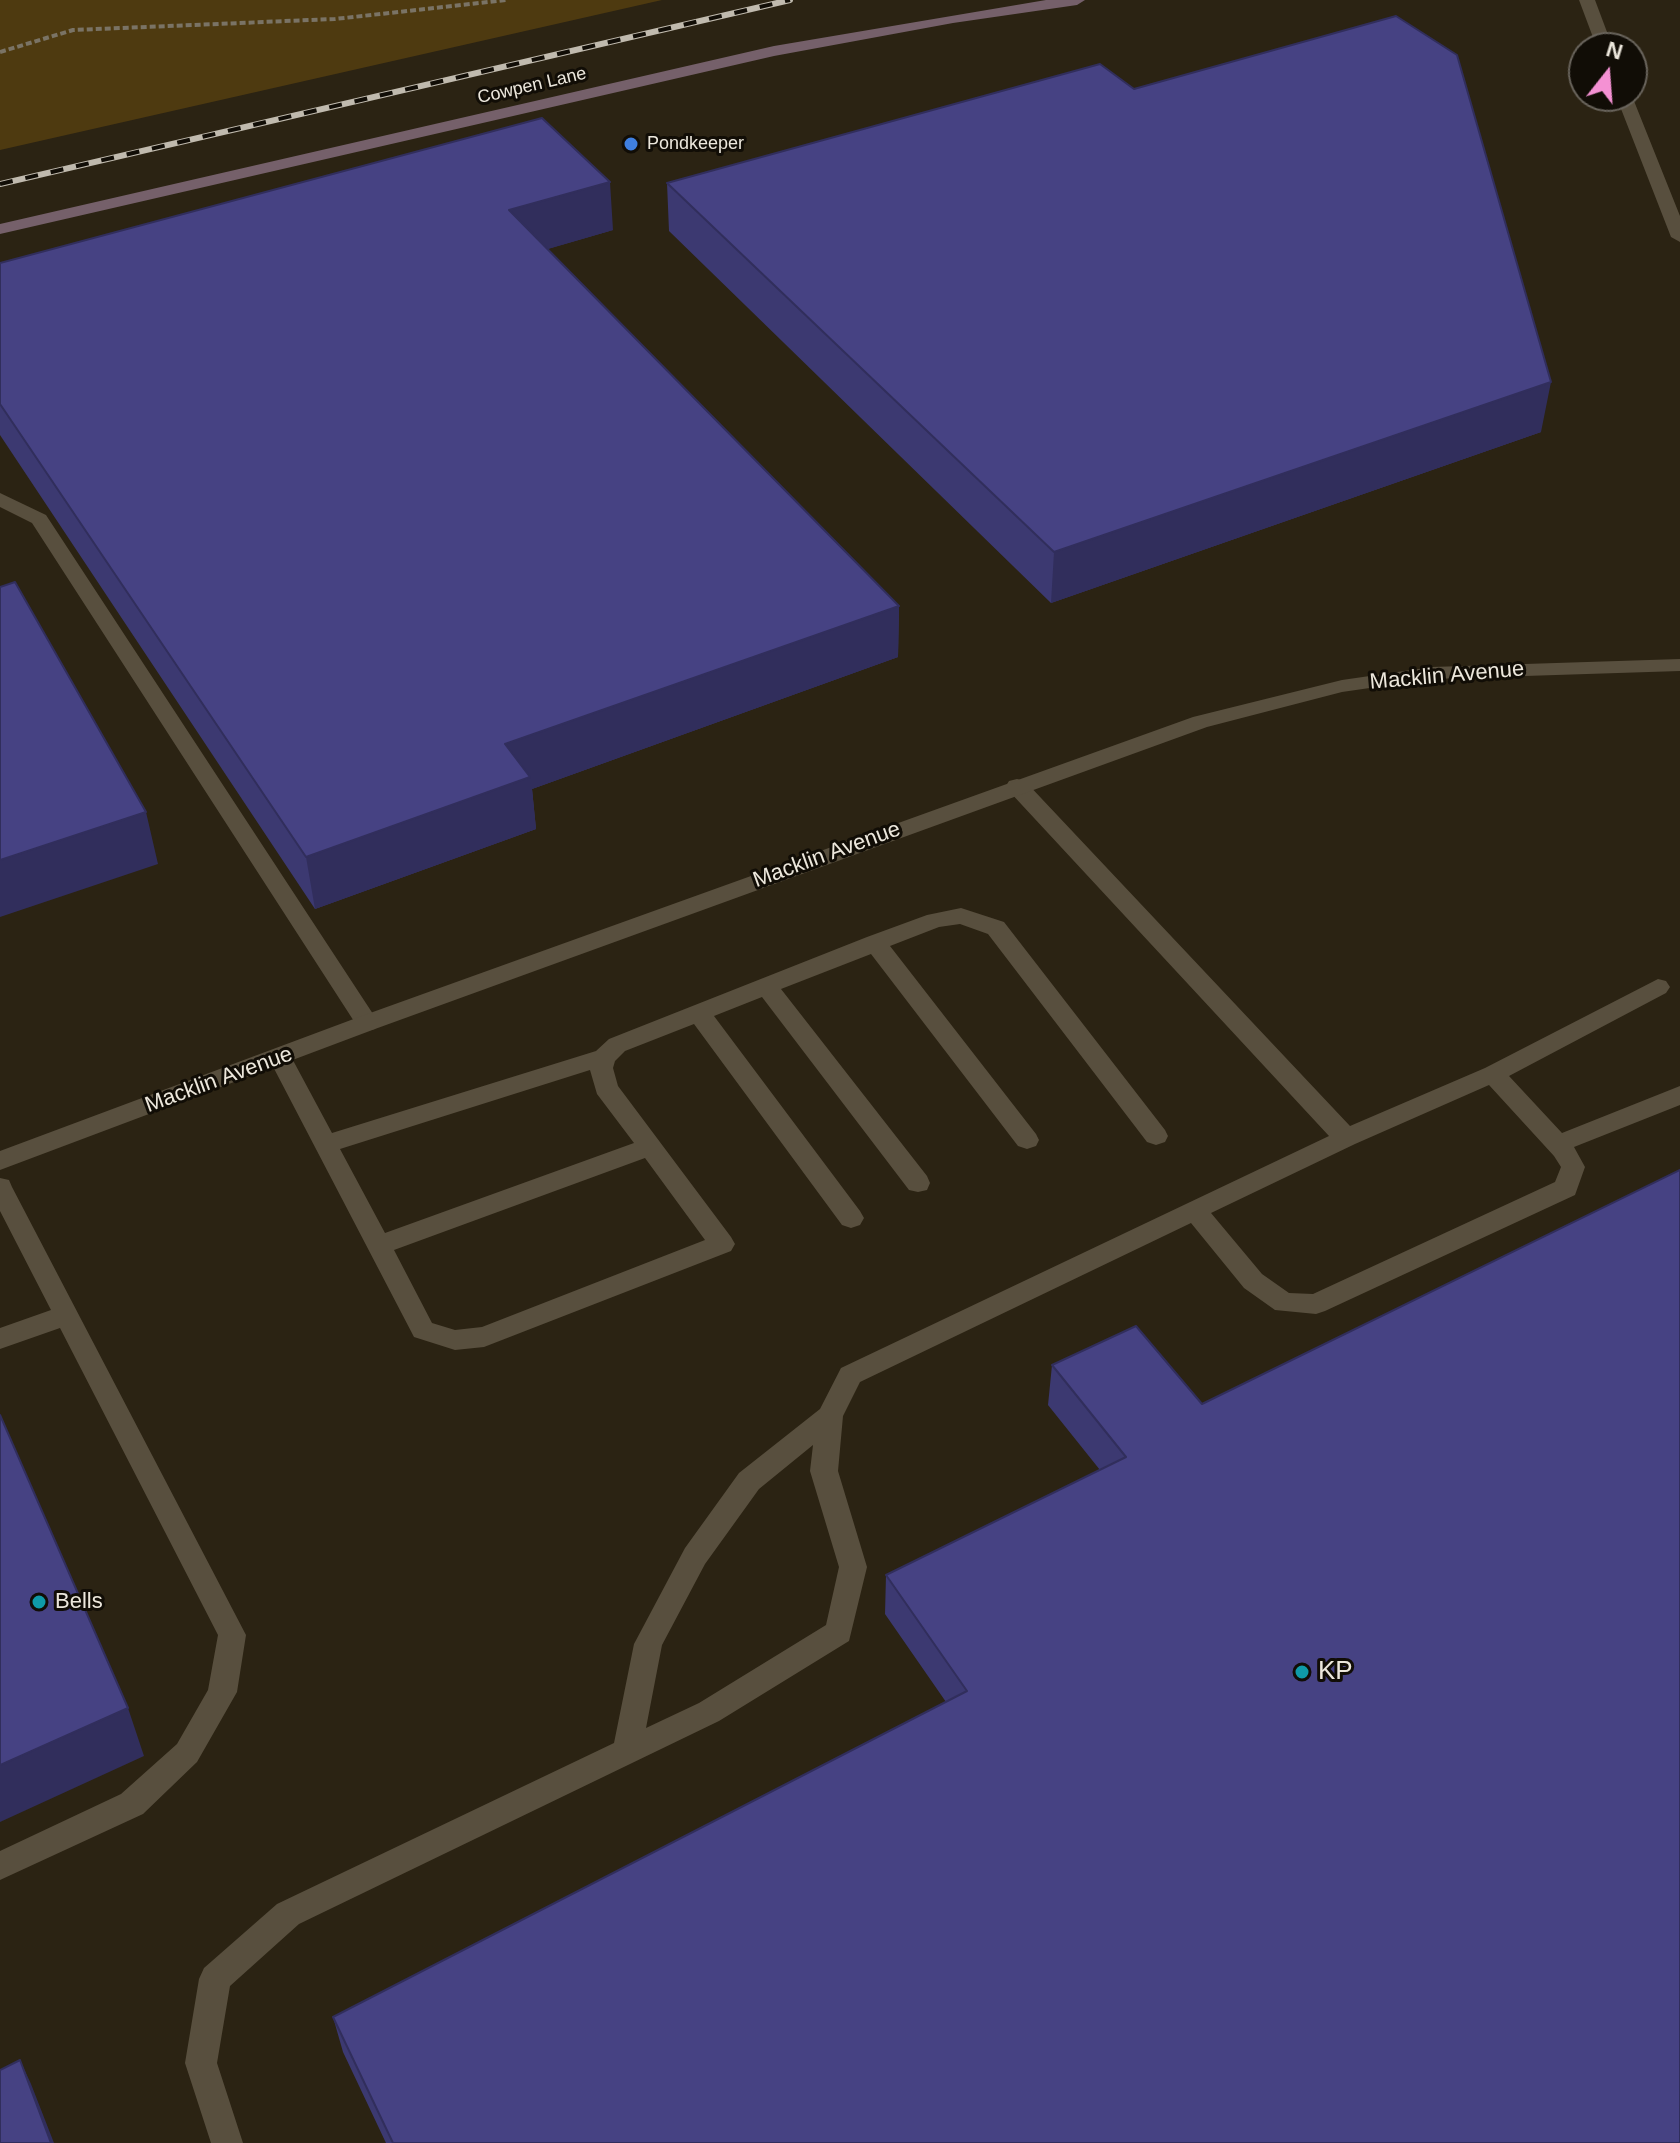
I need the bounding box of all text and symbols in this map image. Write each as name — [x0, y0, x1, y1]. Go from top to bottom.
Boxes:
north arrow — [1568, 32, 1648, 112]
text: N — [1603, 36, 1626, 65]
street label: Cowpen Lane — [475, 63, 589, 109]
place label: Pondkeeper — [647, 133, 744, 155]
marker: Pondkeeper — [622, 135, 640, 153]
street label: Macklin Avenue — [1369, 656, 1525, 696]
street label: Macklin Avenue — [750, 816, 904, 894]
street label: Macklin Avenue — [142, 1041, 296, 1119]
place label: Bells — [55, 1589, 103, 1615]
marker: Bells — [30, 1593, 48, 1611]
place label: KP — [1318, 1656, 1353, 1688]
marker: KP — [1293, 1663, 1311, 1681]

